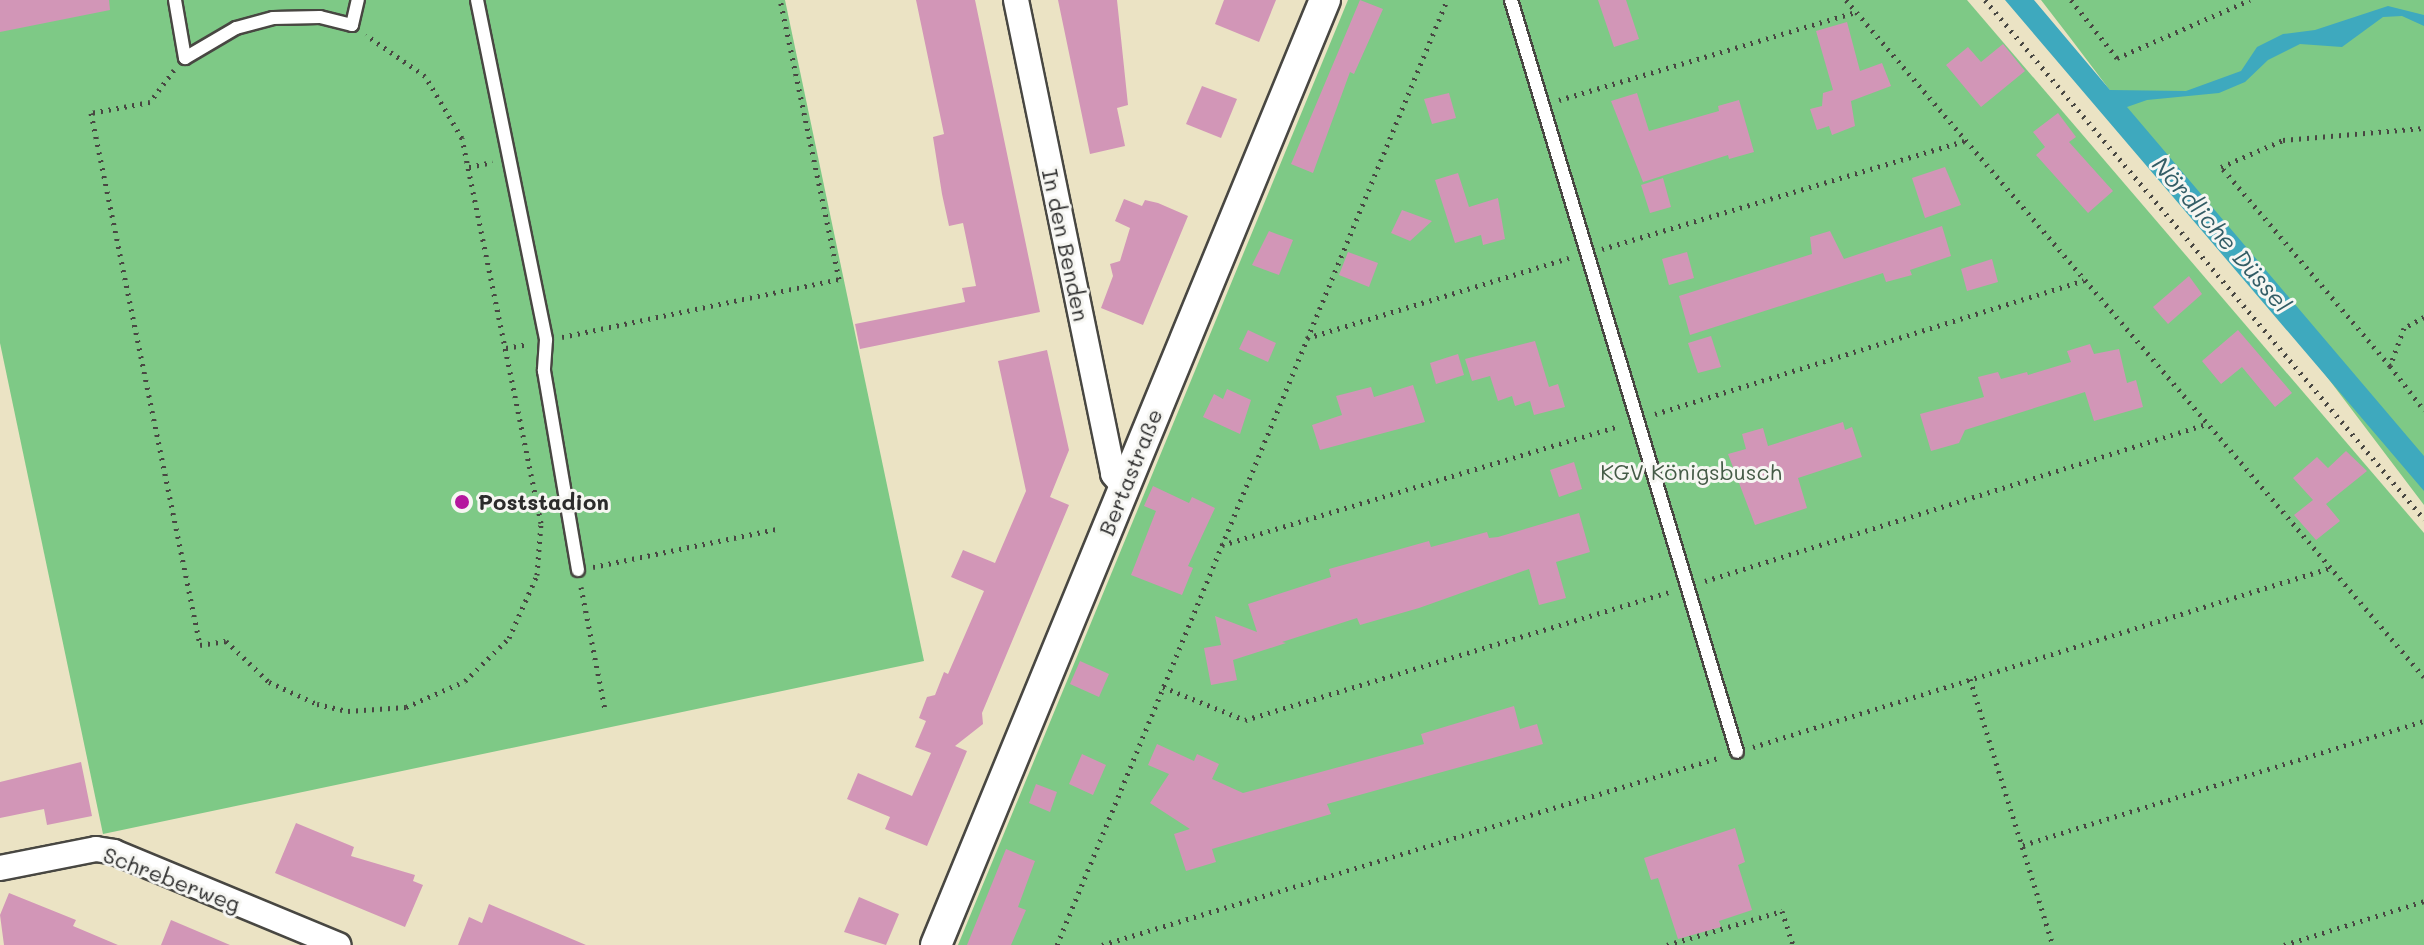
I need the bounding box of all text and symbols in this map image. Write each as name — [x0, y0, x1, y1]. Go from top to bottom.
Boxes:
water label: Nördliche Düssel — [2147, 150, 2297, 318]
street label: In den Benden — [1037, 167, 1095, 323]
street label: Bertastraße — [1093, 405, 1167, 539]
park label: KGV Königsbusch — [1600, 459, 1782, 485]
place label: Poststadion — [478, 489, 609, 515]
marker: Poststadion — [453, 493, 471, 511]
street label: Schreberweg — [100, 841, 244, 917]

